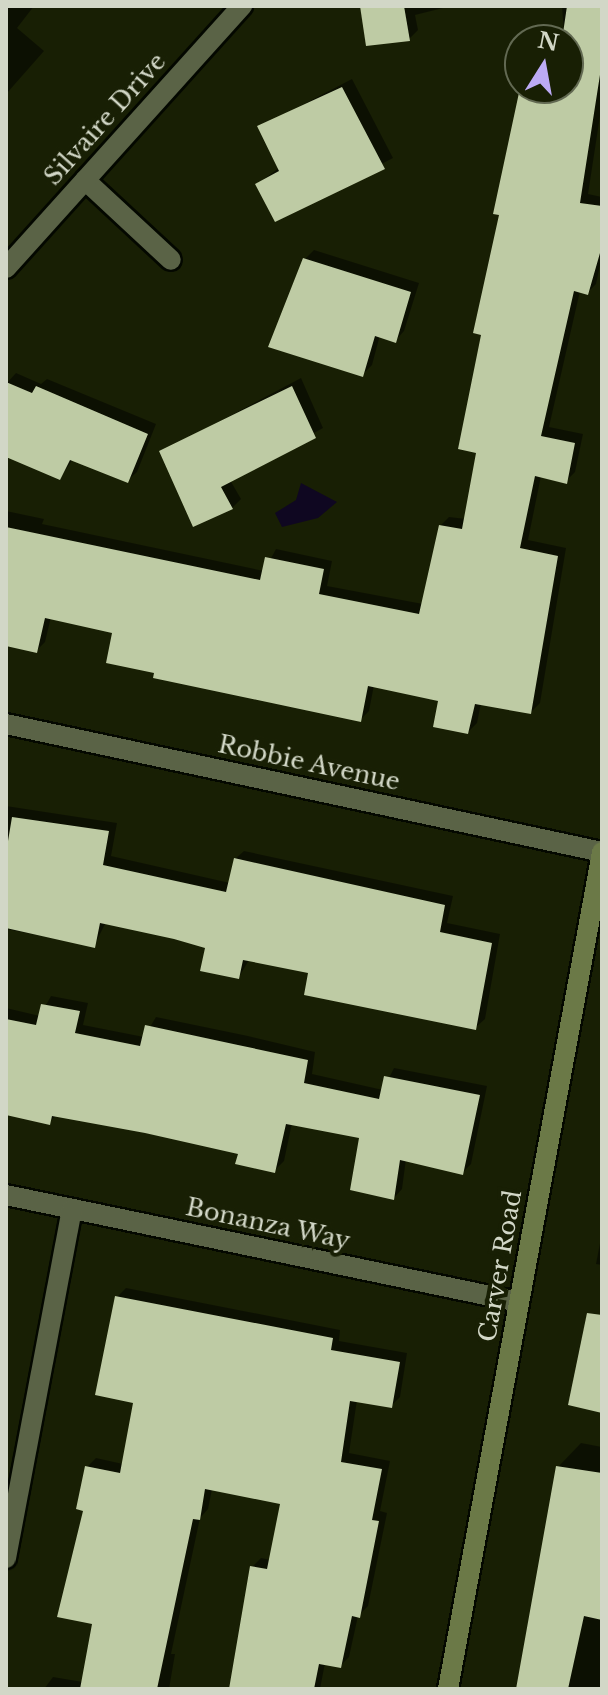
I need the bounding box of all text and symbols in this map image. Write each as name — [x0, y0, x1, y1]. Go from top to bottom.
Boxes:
north arrow — [504, 24, 584, 104]
text: N — [536, 27, 561, 57]
street label: Silvaire Drive — [38, 47, 172, 191]
street label: Robbie Avenue — [215, 730, 403, 796]
street label: Carver Road — [472, 1188, 528, 1344]
street label: Bonanza Way — [183, 1192, 353, 1256]

